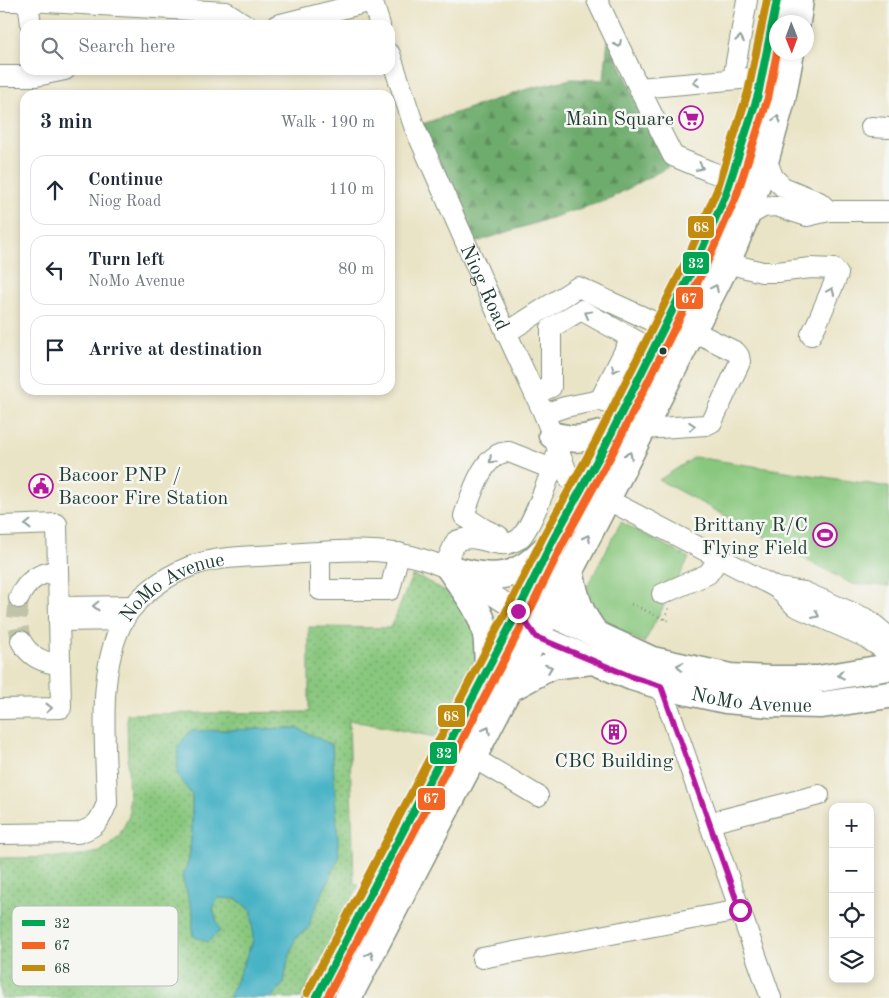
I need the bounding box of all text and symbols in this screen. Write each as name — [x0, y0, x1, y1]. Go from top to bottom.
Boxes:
north arrow — [769, 15, 814, 60]
search box — [20, 20, 395, 75]
icon: search — [38, 34, 66, 62]
one-way arrow — [735, 35, 745, 44]
text: Search here — [78, 38, 175, 57]
one-way arrow — [612, 39, 622, 48]
one-way arrow — [692, 76, 700, 87]
supermarket icon: Main Square — [678, 105, 704, 131]
place label: Main Square — [565, 110, 674, 130]
text: 3 min — [40, 112, 93, 133]
text: Walk · 190 m — [280, 115, 375, 131]
one-way arrow — [771, 115, 781, 124]
one-way arrow — [695, 161, 704, 172]
text: Continue — [88, 171, 163, 190]
icon: ahead — [41, 176, 69, 204]
text: 110 m — [329, 182, 374, 198]
text: Niog Road — [88, 194, 161, 210]
line badge: 68 — [687, 215, 715, 239]
text: 68 — [693, 221, 709, 235]
street label: Niog Road — [456, 242, 512, 334]
text: Turn left — [88, 251, 165, 270]
line badge: 32 — [682, 251, 710, 275]
icon: left — [41, 256, 69, 284]
text: 32 — [688, 257, 704, 271]
text: 80 m — [338, 262, 374, 278]
text: NoMo Avenue — [88, 274, 185, 290]
one-way arrow — [708, 284, 718, 293]
line badge: 67 — [675, 286, 704, 310]
one-way arrow — [825, 287, 836, 296]
text: 67 — [681, 292, 697, 306]
one-way arrow — [585, 310, 594, 320]
icon: arrive — [41, 336, 69, 364]
text: Arrive at destination — [88, 341, 262, 360]
unlabelled marker — [658, 346, 668, 356]
one-way arrow — [611, 364, 621, 373]
one-way arrow — [688, 420, 696, 431]
one-way arrow — [623, 451, 633, 460]
one-way arrow — [489, 454, 498, 463]
place label: Bacoor PNP / Bacoor Fire Station — [58, 466, 229, 509]
public building icon: Bacoor PNP / Bacoor Fire Station — [28, 473, 54, 499]
place label: Brittany R/C Flying Field — [693, 516, 808, 559]
one-way arrow — [24, 520, 32, 530]
sports icon: Brittany R/C Flying Field — [812, 522, 838, 548]
one-way arrow — [581, 534, 591, 543]
street label: NoMo Avenue — [117, 550, 226, 626]
route end — [507, 600, 530, 623]
one-way arrow — [92, 601, 100, 611]
one-way arrow — [811, 609, 820, 620]
one-way arrow — [675, 662, 684, 672]
one-way arrow — [544, 664, 553, 674]
one-way arrow — [837, 669, 845, 679]
street label: NoMo Avenue — [689, 685, 812, 717]
one-way arrow — [45, 703, 53, 713]
line badge: 68 — [437, 704, 466, 728]
text: 68 — [443, 710, 459, 724]
building icon: CBC Building — [601, 719, 627, 745]
one-way arrow — [481, 726, 491, 735]
line badge: 32 — [429, 741, 458, 765]
text: 32 — [436, 747, 452, 761]
place label: CBC Building — [555, 752, 674, 772]
line badge: 67 — [417, 787, 446, 811]
text: 67 — [423, 792, 439, 806]
map controls — [829, 803, 874, 983]
button: + — [829, 803, 874, 848]
button: − — [829, 848, 874, 893]
button: locate — [829, 893, 874, 938]
route start — [729, 899, 752, 922]
legend — [12, 906, 178, 986]
text: 32 — [54, 917, 70, 931]
button: layers — [829, 938, 874, 983]
text: 67 — [54, 939, 70, 953]
one-way arrow — [364, 951, 374, 960]
text: 68 — [54, 962, 70, 976]

